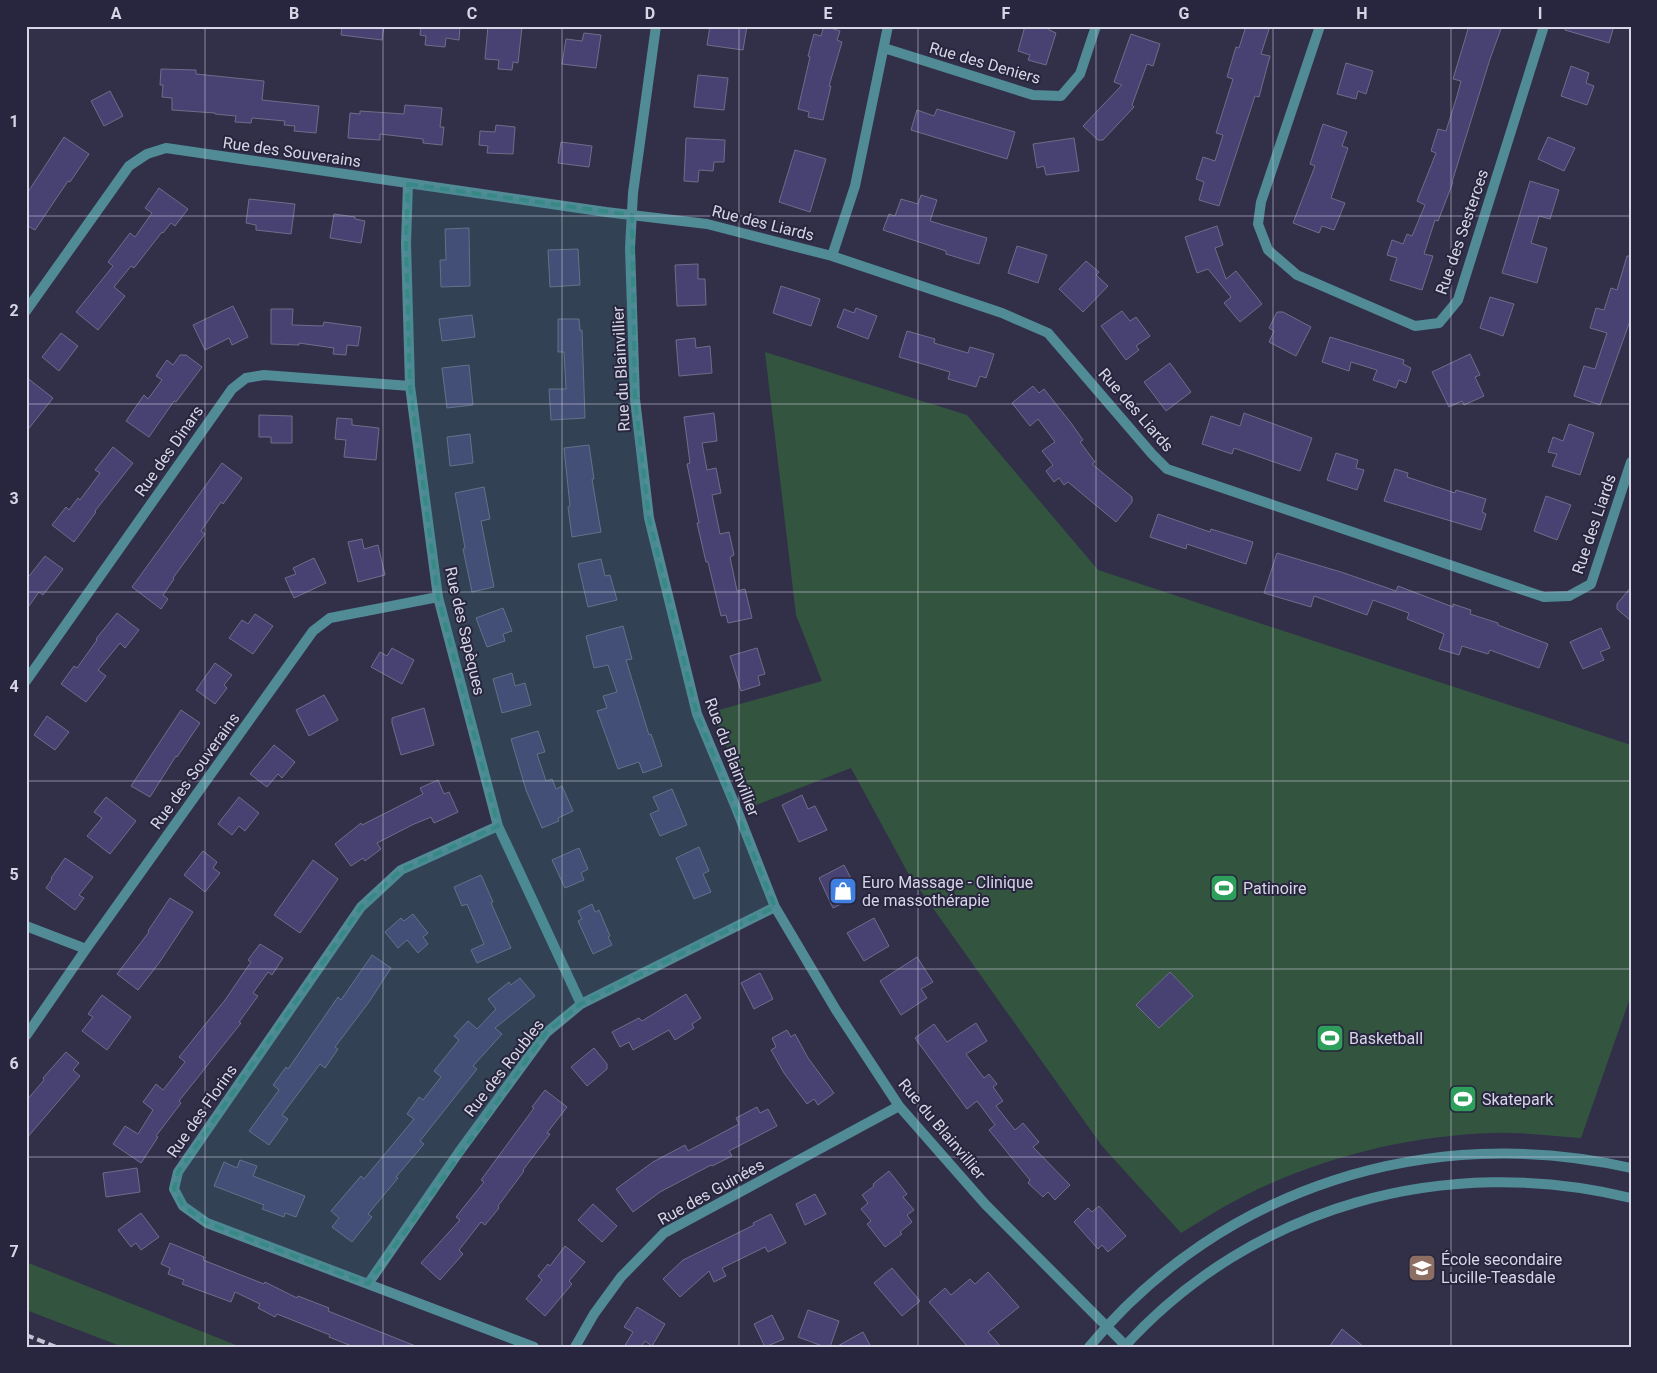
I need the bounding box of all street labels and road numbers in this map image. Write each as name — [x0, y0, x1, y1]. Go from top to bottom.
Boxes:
street label: Rue des Deniers — [927, 38, 1043, 88]
street label: Rue des Souverains — [222, 133, 362, 171]
street label: Rue des Sesterces — [1432, 167, 1492, 297]
street label: Rue des Liards — [710, 201, 816, 245]
street label: Rue du Blainvillier — [608, 305, 634, 432]
street label: Rue des Liards — [1095, 364, 1177, 456]
street label: Rue des Dinars — [131, 402, 207, 500]
street label: Rue des Liards — [1568, 471, 1620, 577]
street label: Rue des Sapèques — [441, 565, 489, 697]
street label: Rue du Blainvillier — [701, 695, 764, 820]
street label: Rue des Souverains — [146, 709, 244, 833]
street label: Rue des Roubles — [460, 1016, 548, 1120]
street label: Rue des Florins — [163, 1061, 241, 1161]
street label: Rue du Blainvillier — [894, 1075, 990, 1184]
street label: Rue des Guinées — [655, 1155, 767, 1229]

